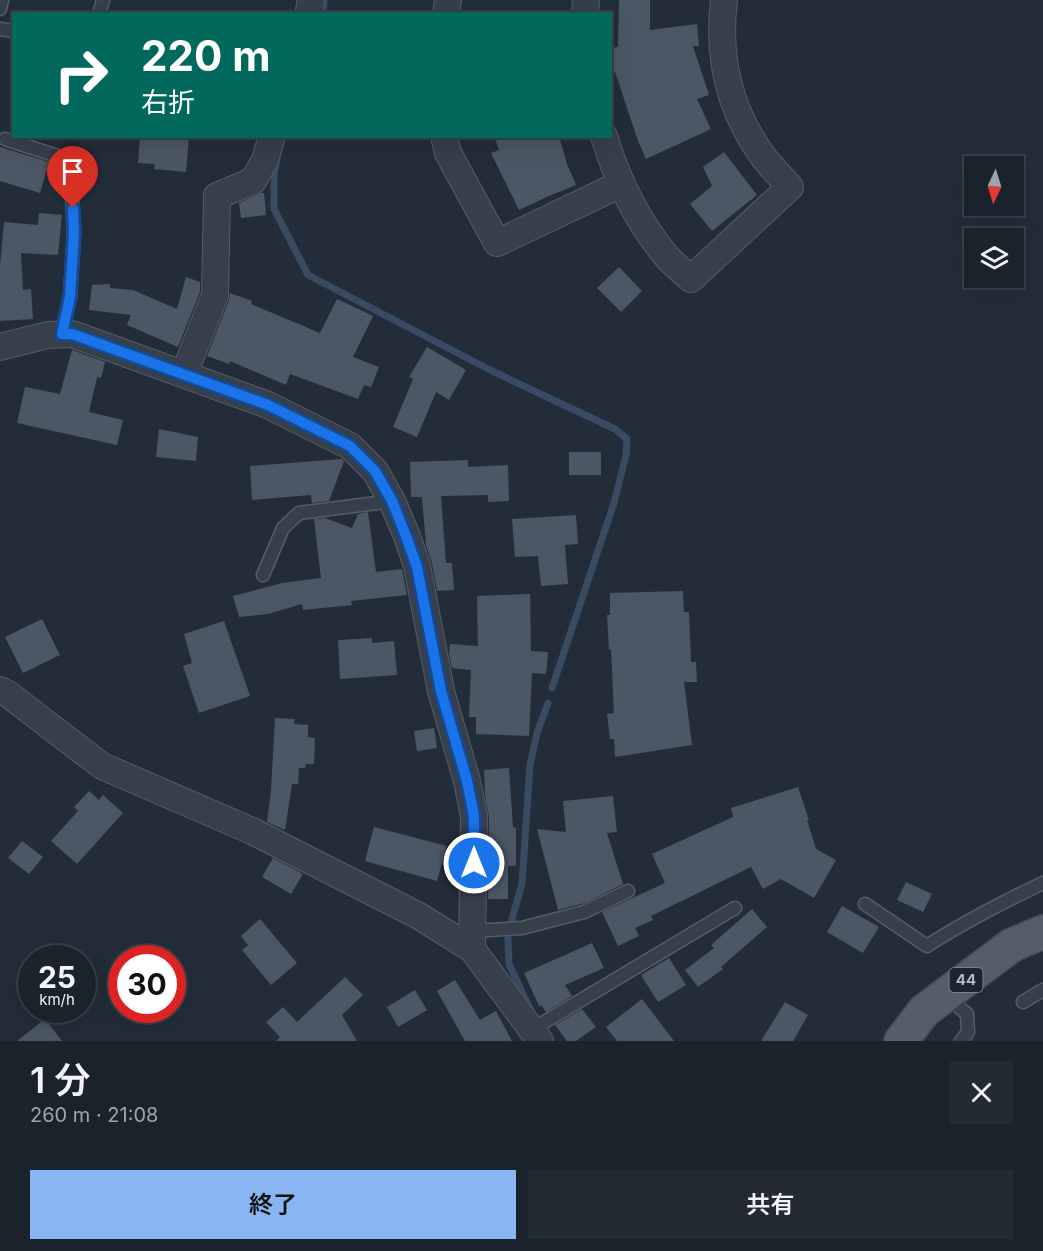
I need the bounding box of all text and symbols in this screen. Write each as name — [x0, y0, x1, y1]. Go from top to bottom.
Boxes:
text: 220 m — [141, 30, 271, 81]
icon: right — [42, 36, 120, 114]
text: 右折 — [141, 86, 195, 119]
pin — [47, 146, 98, 208]
icon: arrive — [56, 155, 89, 188]
north arrow — [964, 156, 1024, 216]
map controls — [964, 156, 1024, 288]
button: layers — [964, 228, 1024, 288]
position arrow — [442, 831, 506, 895]
speed limit sign: 30 — [108, 945, 186, 1023]
text: 25 — [38, 959, 76, 995]
road number: 44 — [950, 968, 982, 992]
text: km/h — [39, 990, 75, 1009]
text: 1 分 — [30, 1058, 90, 1102]
button: close — [950, 1061, 1013, 1124]
text: 260 m · 21:08 — [30, 1103, 158, 1127]
button: 終了 — [30, 1170, 516, 1239]
button: 共有 — [528, 1170, 1013, 1239]

